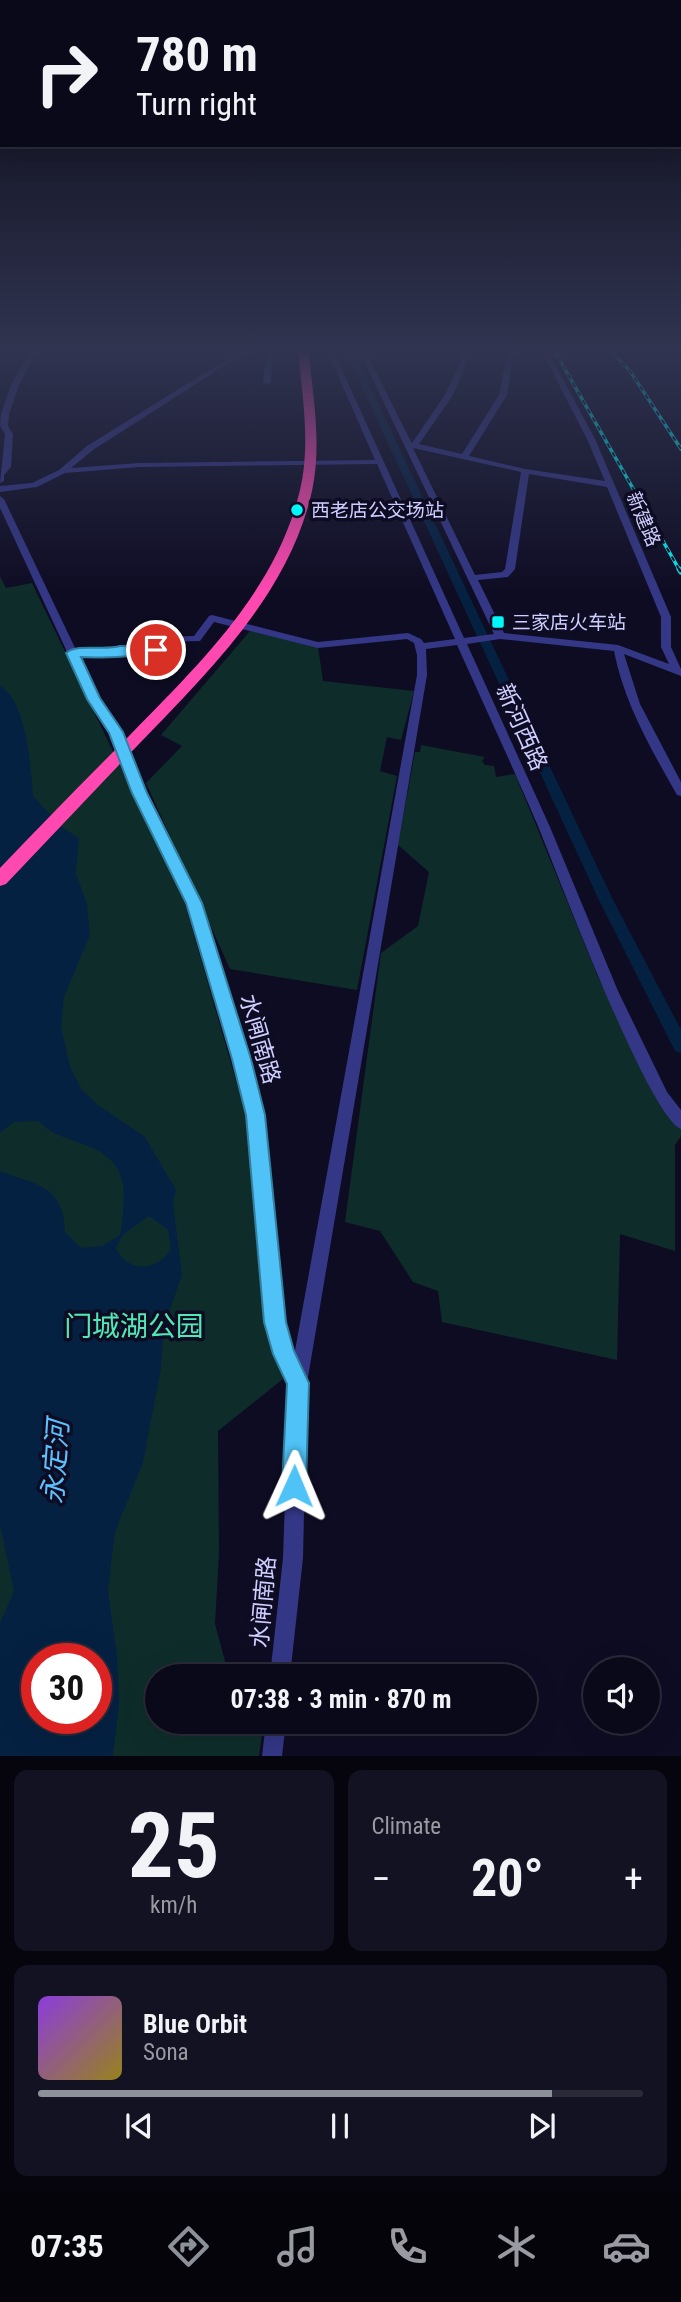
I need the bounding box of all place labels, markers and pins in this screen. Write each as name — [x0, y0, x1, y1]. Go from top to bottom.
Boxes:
place label: 西老店公交场站 — [311, 499, 444, 522]
marker: 西老店公交场站 — [289, 502, 305, 518]
place label: 三家店火车站 — [512, 611, 626, 634]
marker: 三家店火车站 — [490, 614, 506, 630]
pin — [126, 620, 186, 680]

